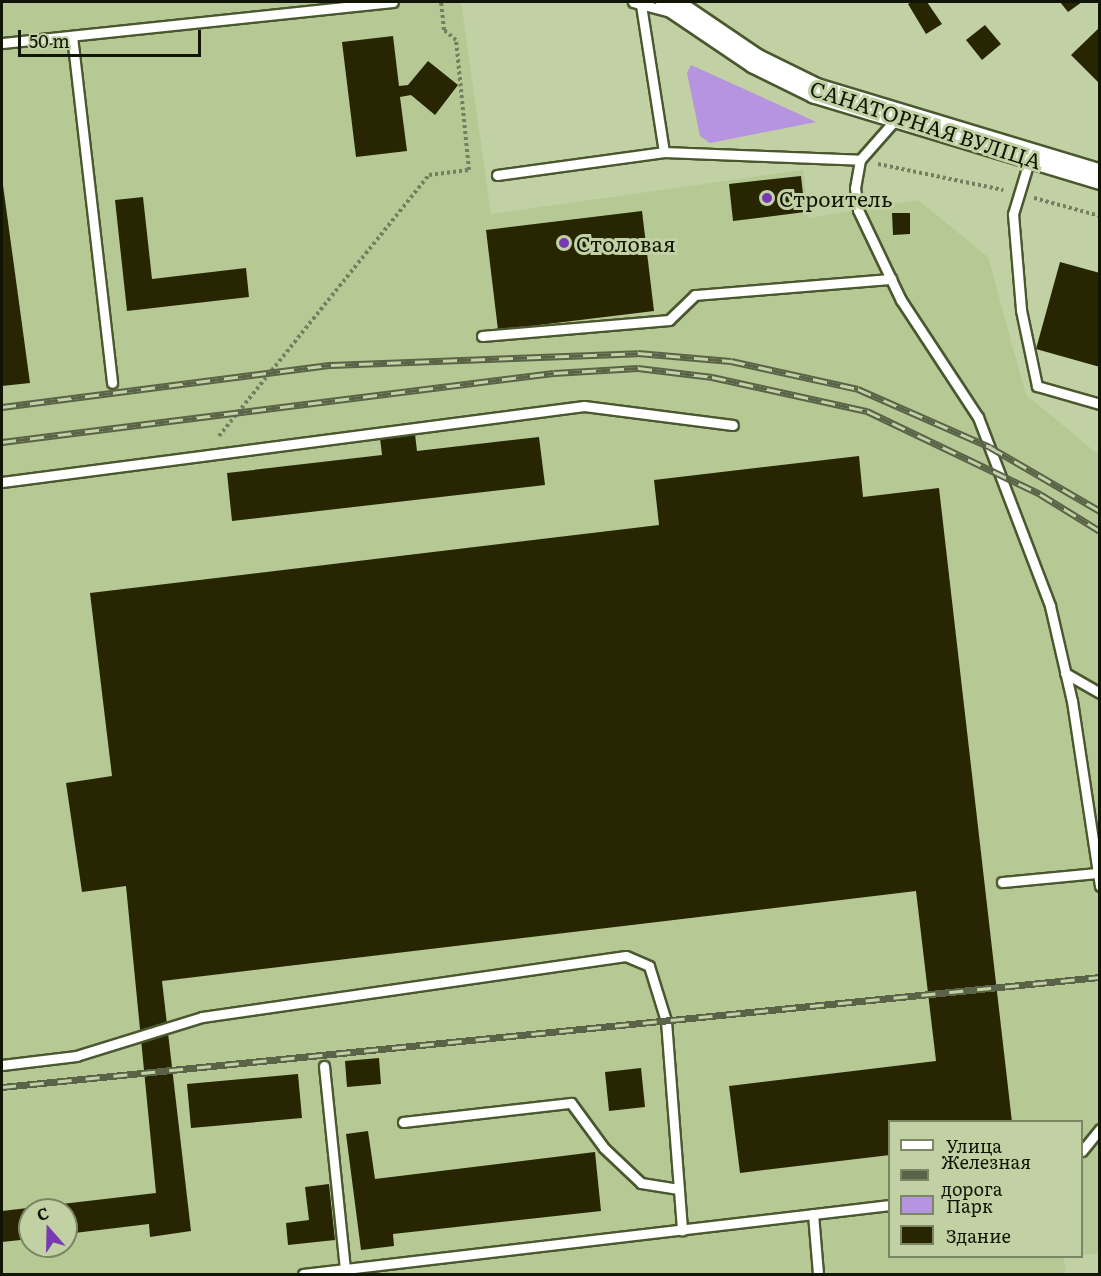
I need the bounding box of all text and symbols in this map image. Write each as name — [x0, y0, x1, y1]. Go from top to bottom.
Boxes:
scale bar — [21, 18, 204, 56]
text: 50 m — [29, 27, 70, 54]
street label: САНАТОРНАЯ ВУЛІЦА — [807, 75, 1045, 173]
place label: Строитель — [779, 185, 892, 211]
marker: Строитель — [760, 191, 774, 205]
place label: Столовая — [576, 230, 676, 256]
marker: Столовая — [557, 236, 571, 250]
legend — [888, 1120, 1083, 1258]
text: Улица — [946, 1132, 1002, 1159]
text: Железная дорога — [941, 1148, 1031, 1202]
text: Парк — [946, 1192, 993, 1219]
north arrow — [18, 1198, 78, 1258]
text: С — [33, 1200, 52, 1226]
text: Здание — [946, 1222, 1011, 1249]

